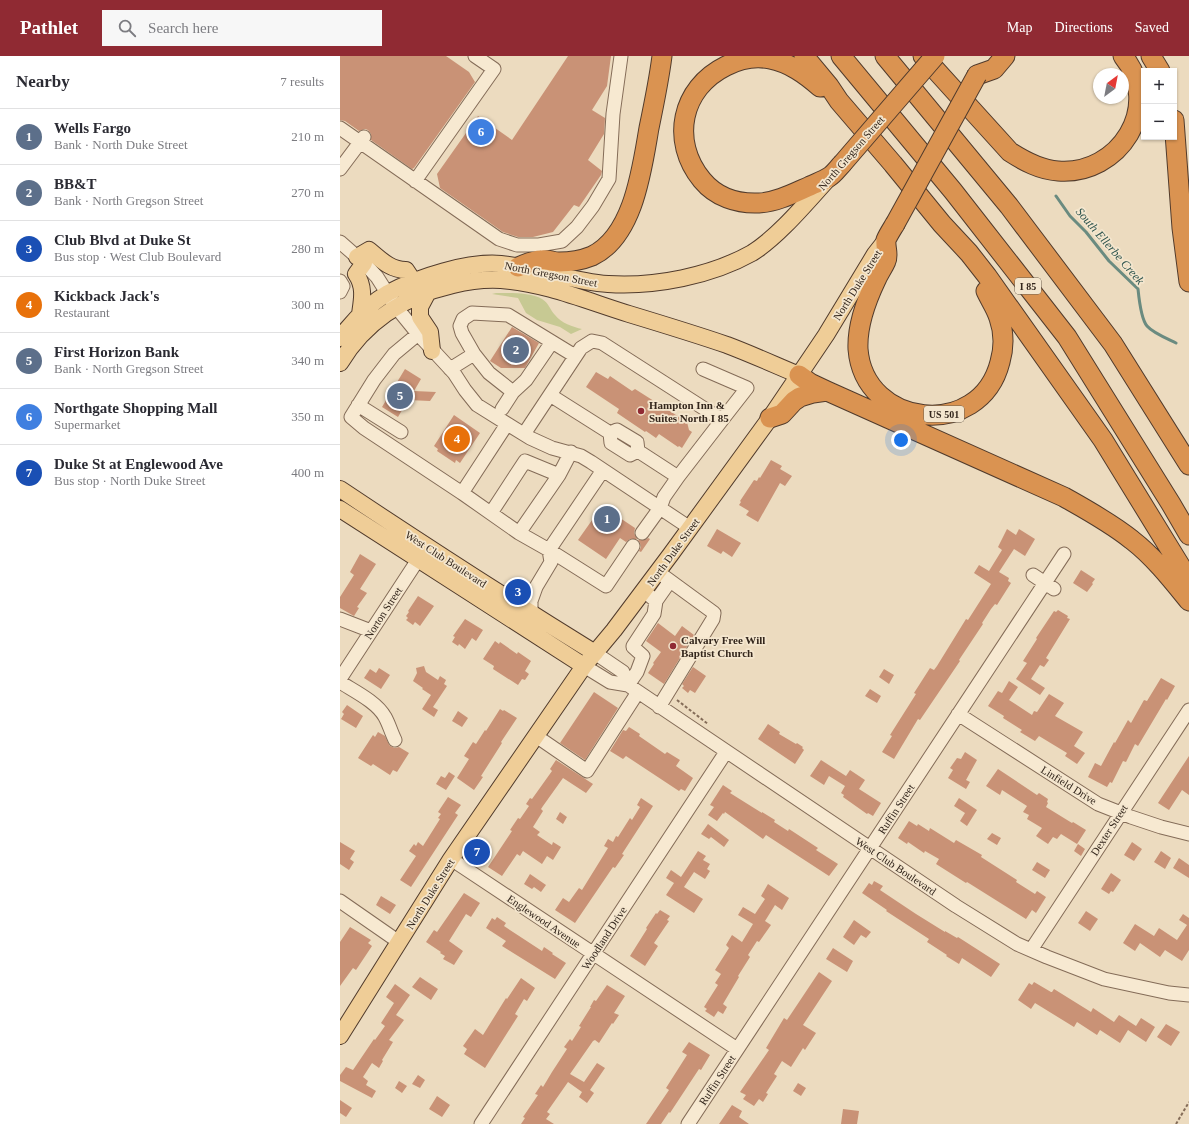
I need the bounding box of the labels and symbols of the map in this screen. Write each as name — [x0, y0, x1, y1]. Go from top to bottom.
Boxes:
north arrow — [1093, 68, 1129, 104]
street label: North Gregson Street — [816, 114, 886, 192]
pin: 6 — [468, 117, 494, 147]
water label: South Ellerbe Creek — [1073, 205, 1147, 288]
street label: North Duke Street — [831, 248, 883, 322]
street label: North Gregson Street — [504, 259, 598, 289]
road number: I 85 — [1015, 278, 1041, 294]
pin: 2 — [503, 335, 529, 365]
pin: 5 — [387, 381, 413, 411]
place label: Hampton Inn & Suites North I 85 — [649, 399, 729, 424]
marker: Hampton Inn & Suites North I 85 — [636, 406, 646, 416]
road number: US 501 — [924, 406, 964, 422]
pin: 4 — [444, 424, 470, 454]
your location — [891, 430, 911, 450]
pin: 1 — [594, 504, 620, 534]
street label: North Duke Street — [644, 516, 702, 588]
street label: West Club Boulevard — [403, 528, 489, 590]
pin: 3 — [505, 577, 531, 607]
street label: Norton Street — [362, 585, 404, 641]
place label: Calvary Free Will Baptist Church — [681, 634, 765, 659]
marker: Calvary Free Will Baptist Church — [668, 641, 678, 651]
street label: Linfield Drive — [1039, 763, 1099, 807]
street label: Ruffin Street — [875, 782, 917, 836]
street label: Dexter Street — [1088, 802, 1130, 858]
street label: West Club Boulevard — [853, 835, 939, 898]
pin: 7 — [464, 837, 490, 867]
street label: North Duke Street — [404, 857, 456, 931]
street label: Englewood Avenue — [505, 892, 583, 950]
street label: Woodland Drive — [579, 904, 629, 972]
street label: Ruffin Street — [696, 1053, 738, 1107]

